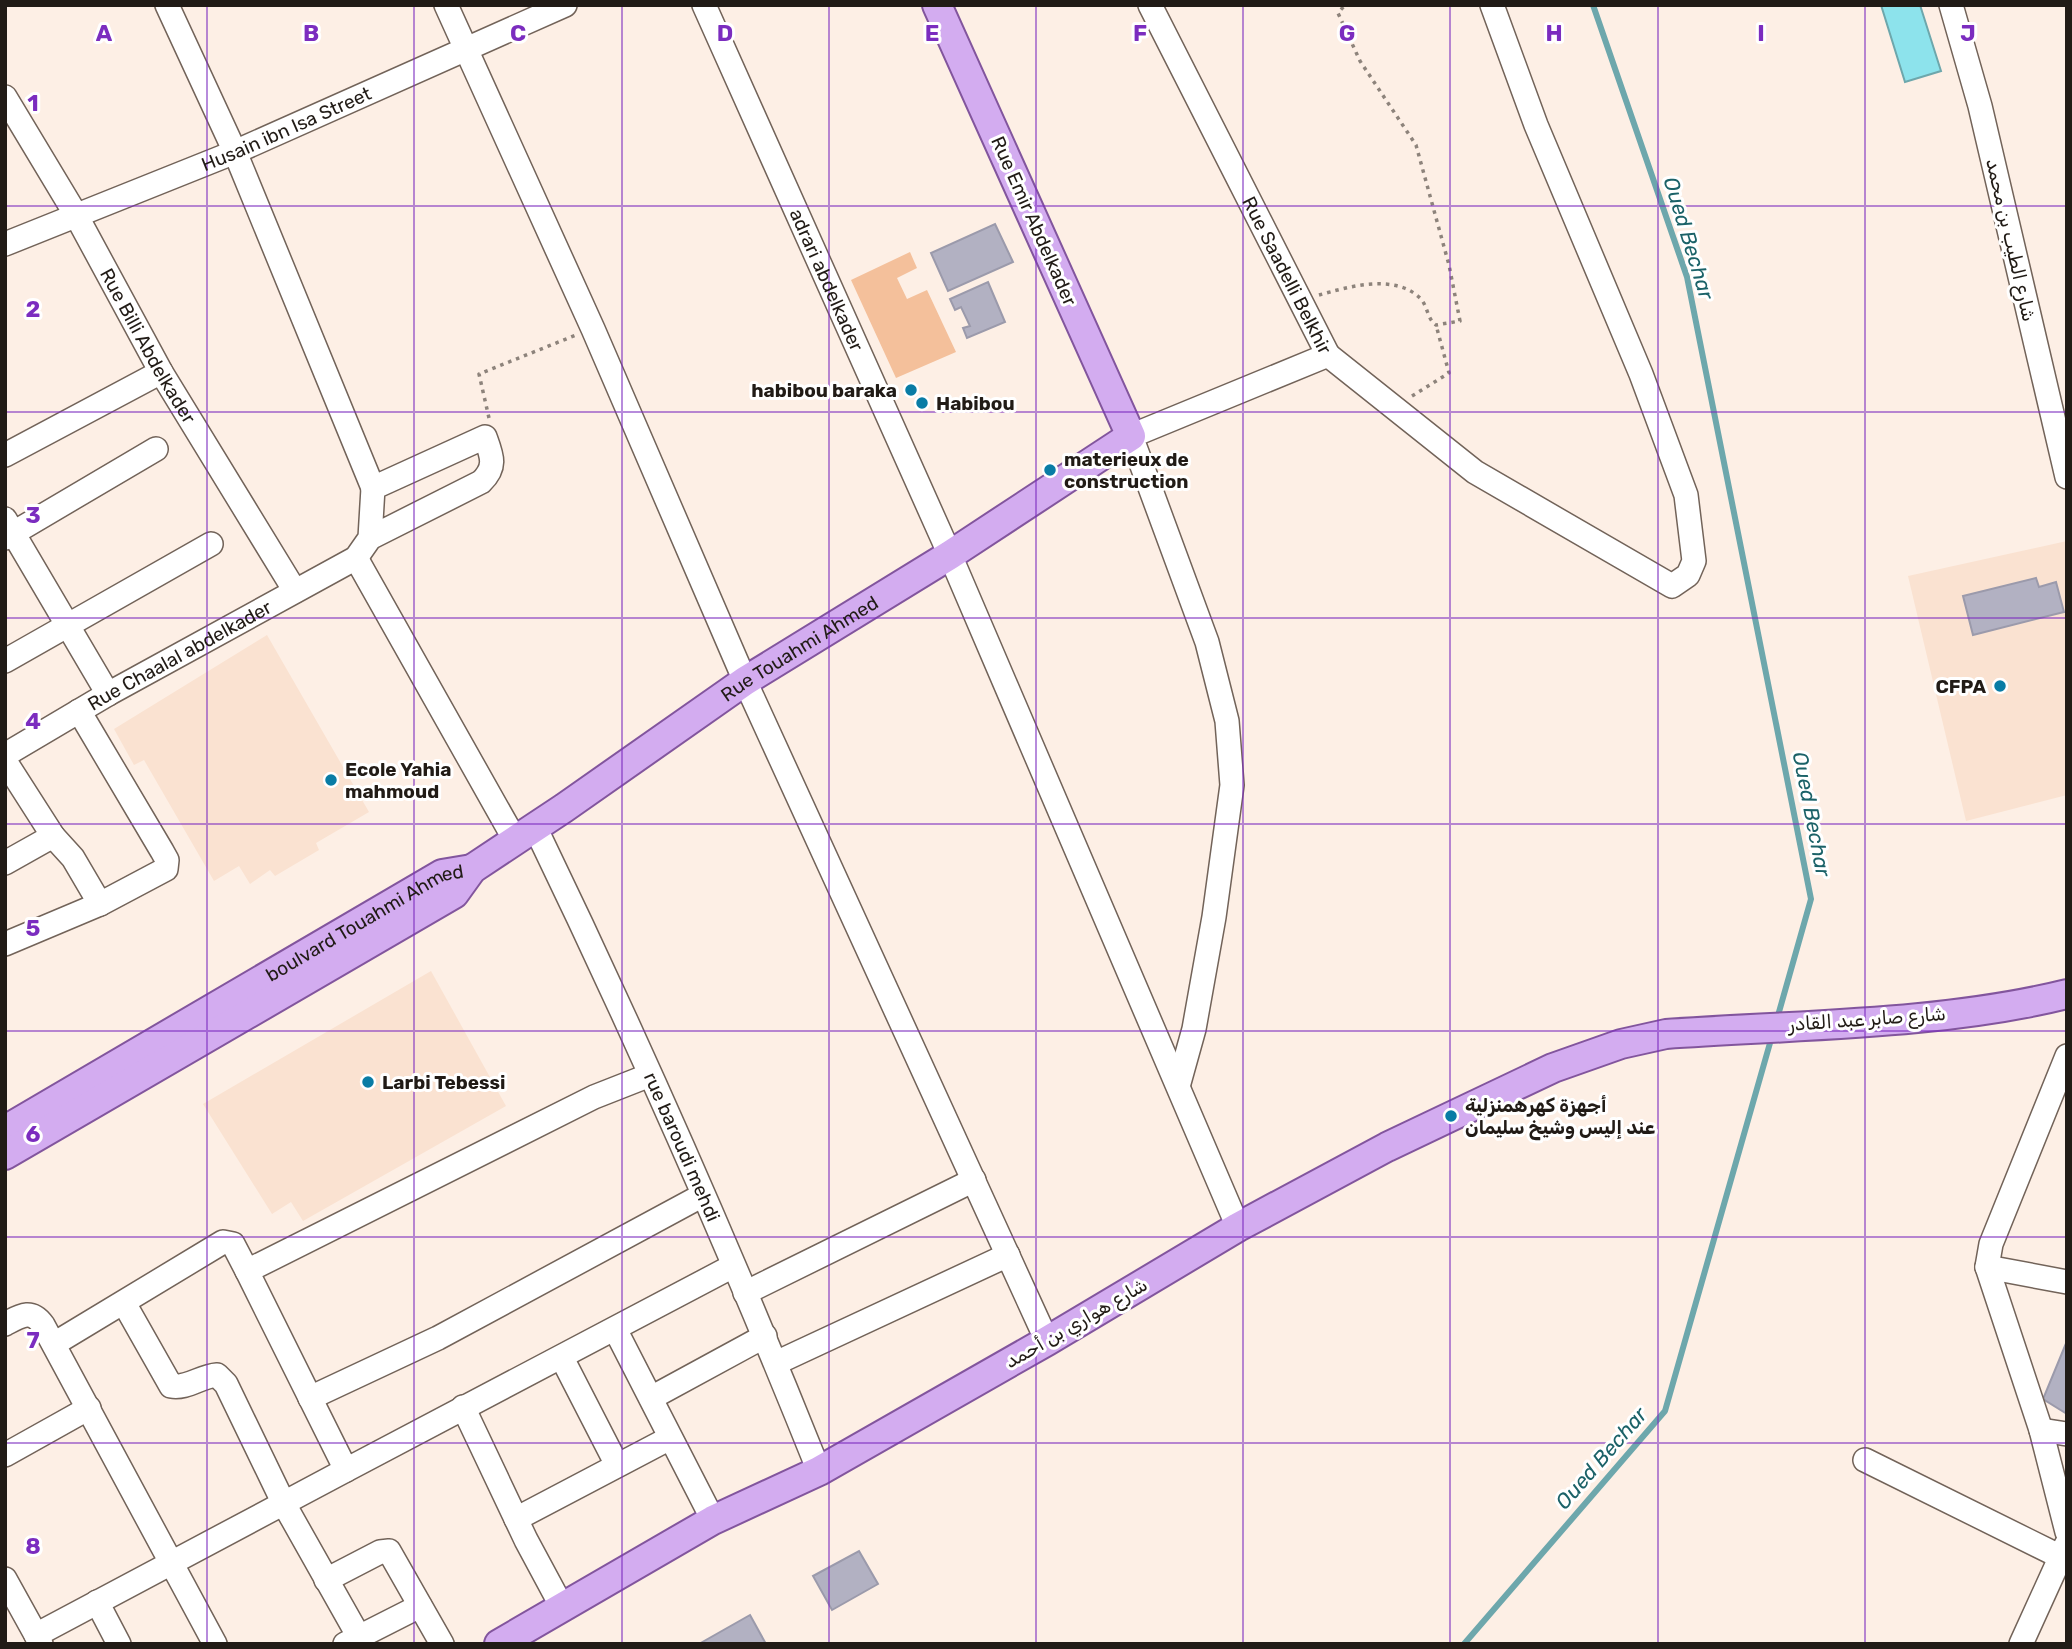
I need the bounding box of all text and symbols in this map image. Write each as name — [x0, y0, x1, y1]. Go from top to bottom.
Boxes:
text: A — [96, 19, 113, 47]
text: B — [303, 19, 319, 47]
text: C — [510, 19, 526, 47]
text: D — [717, 19, 733, 47]
text: E — [925, 19, 939, 47]
text: F — [1133, 19, 1147, 47]
text: G — [1339, 19, 1355, 47]
text: H — [1545, 19, 1563, 47]
text: I — [1757, 19, 1765, 47]
text: J — [1960, 19, 1976, 47]
street label: Husain ibn Isa Street — [198, 81, 375, 176]
text: 1 — [27, 89, 39, 117]
street label: Rue Emir Abdelkader — [986, 133, 1082, 310]
street label: شارع الطيب بن محمد — [1979, 156, 2041, 324]
water label: Oued Bechar — [1659, 174, 1720, 303]
street label: Rue Saadelli Belkhir — [1238, 192, 1337, 358]
street label: adrari abdelkader — [785, 205, 869, 355]
street label: Rue Billi Abdelkader — [95, 264, 201, 428]
text: 2 — [26, 295, 40, 323]
place label: habibou baraka — [751, 379, 897, 402]
marker: habibou baraka — [903, 382, 919, 398]
place label: Habibou — [936, 392, 1015, 415]
marker: Habibou — [914, 395, 930, 411]
place label: materieux de construction — [1064, 448, 1189, 493]
marker: materieux de construction — [1042, 462, 1058, 478]
text: 3 — [25, 501, 41, 529]
street label: Rue Touahmi Ahmed — [716, 591, 882, 706]
street label: Rue Chaalal abdelkader — [83, 595, 276, 715]
place label: CFPA — [1935, 675, 1986, 698]
marker: CFPA — [1992, 678, 2008, 694]
text: 4 — [25, 707, 41, 735]
water label: Oued Bechar — [1788, 749, 1837, 880]
place label: Ecole Yahia mahmoud — [345, 758, 451, 803]
marker: Ecole Yahia mahmoud — [323, 772, 339, 788]
street label: boulvard Touahmi Ahmed — [262, 859, 465, 986]
text: 5 — [26, 914, 41, 942]
street label: شارع صابر عبد القادر — [1787, 1002, 1947, 1038]
street label: rue baroudi mehdi — [639, 1068, 725, 1225]
place label: Larbi Tebessi — [382, 1071, 506, 1094]
marker: Larbi Tebessi — [360, 1074, 376, 1090]
place label: أجهزة كهرهمنزلية عند إليس وشيخ سليمان — [1465, 1094, 1655, 1141]
marker: أجهزة كهرهمنزلية عند إليس وشيخ سليمان — [1443, 1108, 1459, 1124]
text: 6 — [26, 1120, 41, 1148]
street label: شارع هواري بن أحمد — [1001, 1273, 1152, 1375]
text: 7 — [26, 1326, 40, 1354]
water label: Oued Bechar — [1550, 1401, 1653, 1514]
text: 8 — [25, 1532, 41, 1560]

